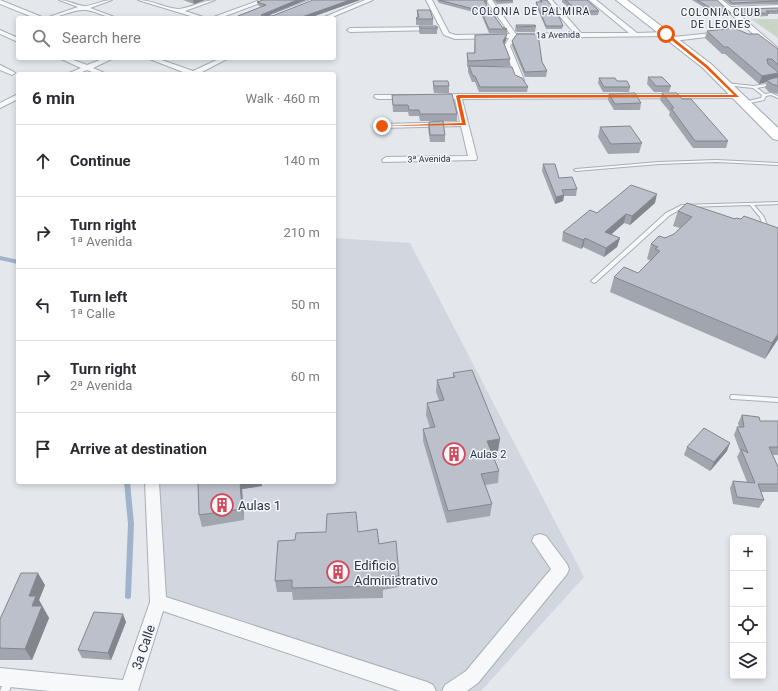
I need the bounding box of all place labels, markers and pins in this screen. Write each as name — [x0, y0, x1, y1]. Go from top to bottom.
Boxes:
building icon: Aulas 2 — [441, 441, 467, 467]
place label: Aulas 2 — [470, 448, 506, 461]
building icon: Aulas 1 — [209, 492, 235, 518]
place label: Aulas 1 — [238, 498, 281, 513]
place label: Edificio Administrativo — [354, 558, 438, 588]
building icon: Edificio Administrativo — [325, 559, 351, 585]

